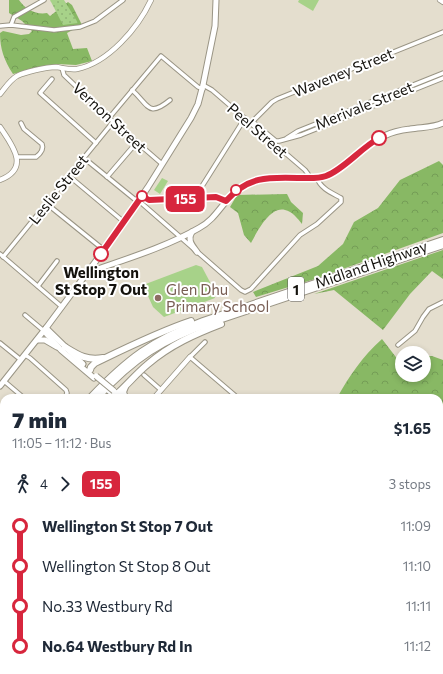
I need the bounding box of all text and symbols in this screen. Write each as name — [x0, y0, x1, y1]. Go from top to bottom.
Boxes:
street label: Waveney Street — [290, 44, 396, 100]
street label: Merivale Street — [312, 77, 416, 133]
street label: Vernon Street — [69, 78, 151, 156]
street label: Peel Street — [224, 99, 292, 161]
unlabelled marker — [371, 130, 387, 146]
street label: Leslie Street — [25, 151, 91, 227]
unlabelled marker — [230, 184, 242, 196]
line badge: 155 — [162, 186, 208, 212]
unlabelled marker — [136, 190, 148, 202]
text: 155 — [174, 190, 196, 207]
street label: Midland Highway — [312, 236, 430, 292]
marker: Wellington St Stop 7 Out — [93, 246, 109, 262]
place label: Wellington St Stop 7 Out — [55, 263, 147, 298]
road number: 1 — [288, 277, 304, 301]
place label: Glen Dhu Primary School — [166, 280, 269, 315]
marker: Glen Dhu Primary School — [153, 293, 163, 303]
map controls — [395, 346, 431, 382]
button: layers — [395, 346, 431, 382]
text: 7 min — [12, 406, 67, 433]
text: $1.65 — [394, 419, 431, 437]
text: 11:05 – 11:12 · Bus — [12, 435, 111, 451]
icon: walk — [12, 473, 34, 495]
icon: forward — [54, 473, 76, 495]
text: 155 — [90, 475, 112, 492]
text: 4 — [40, 476, 48, 492]
text: 3 stops — [389, 476, 431, 492]
text: Wellington St Stop 7 Out — [42, 517, 213, 535]
text: 11:09 — [400, 518, 431, 534]
text: Wellington St Stop 8 Out — [42, 557, 211, 575]
text: 11:10 — [403, 558, 431, 574]
text: No.33 Westbury Rd — [42, 597, 173, 615]
text: 11:11 — [406, 598, 431, 614]
text: No.64 Westbury Rd In — [42, 637, 192, 655]
text: 11:12 — [404, 638, 431, 654]

